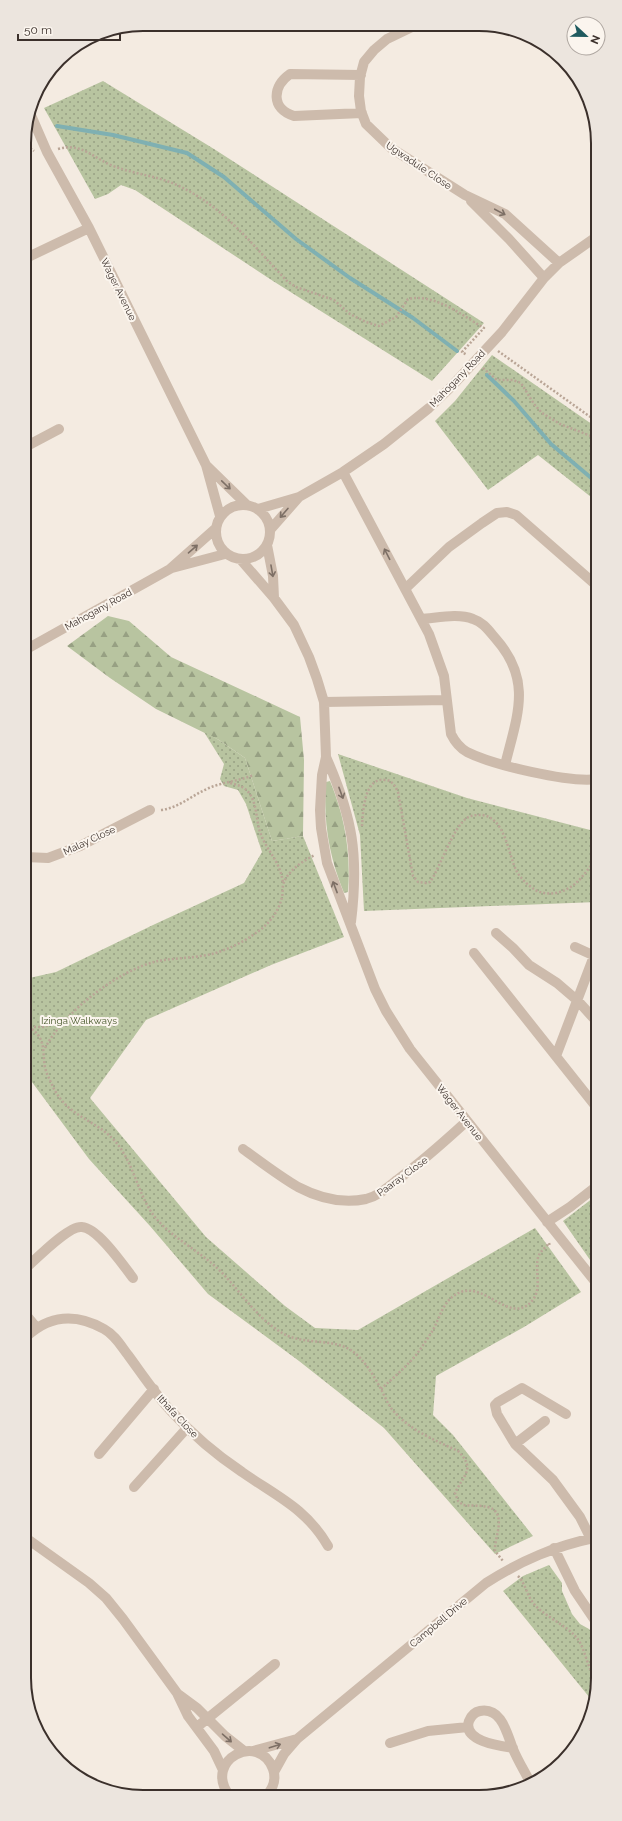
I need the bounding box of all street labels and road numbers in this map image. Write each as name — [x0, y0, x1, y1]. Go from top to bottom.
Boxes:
street label: Ugwadule Close — [384, 139, 454, 191]
street label: Wager Avenue — [99, 256, 138, 322]
street label: Mahogany Road — [427, 348, 487, 409]
street label: Mahogany Road — [63, 586, 134, 632]
street label: Malay Close — [61, 824, 117, 857]
street label: Wager Avenue — [434, 1082, 485, 1143]
street label: Paaray Close — [375, 1154, 430, 1198]
street label: Ithafa Close — [155, 1393, 200, 1440]
street label: Campbell Drive — [407, 1595, 469, 1650]

